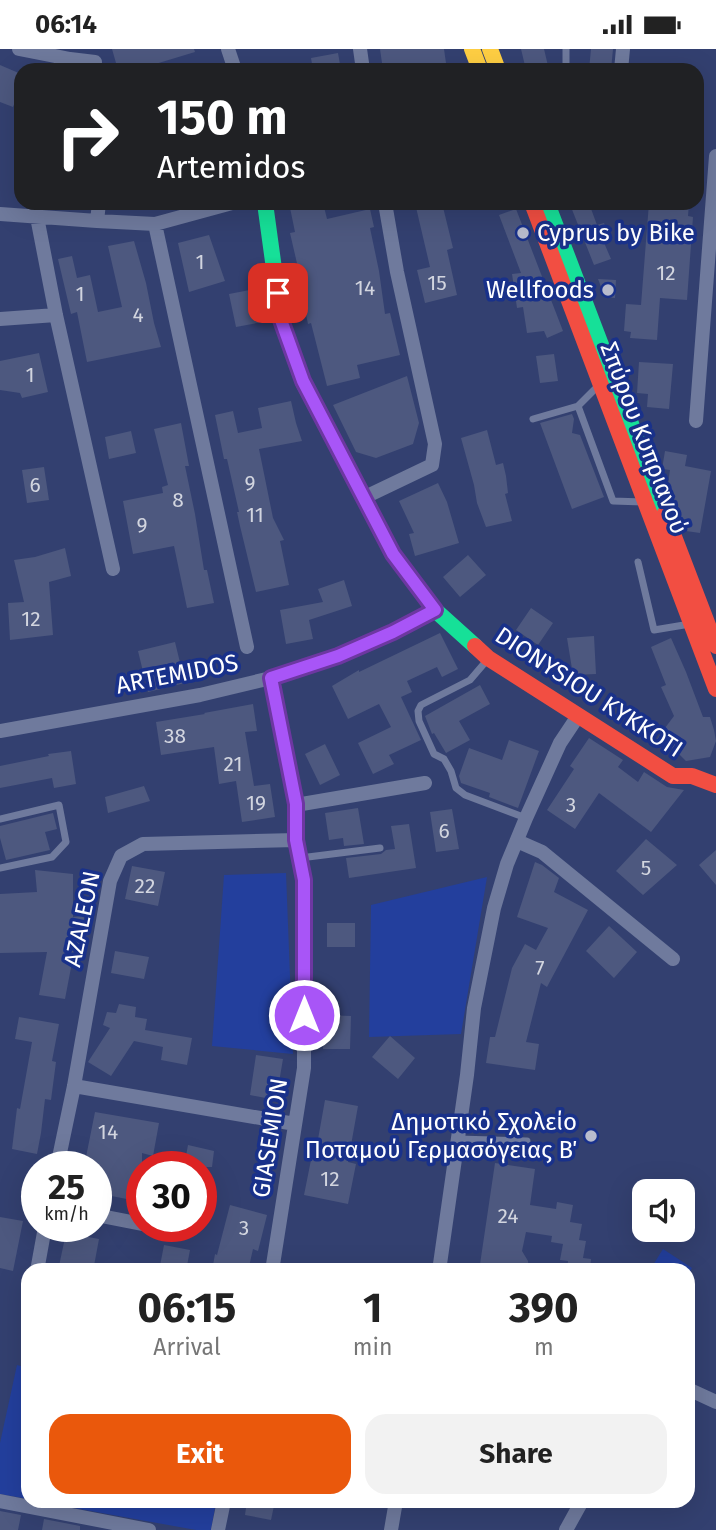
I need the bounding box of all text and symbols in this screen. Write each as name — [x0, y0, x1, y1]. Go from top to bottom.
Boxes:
text: 06:14 — [35, 9, 97, 40]
text: 150 m — [157, 88, 288, 147]
icon: right — [42, 91, 133, 182]
text: Artemidos — [157, 148, 305, 186]
place label: Cyprus by Bike — [537, 219, 695, 247]
marker: Cyprus by Bike — [515, 225, 531, 241]
house number: 1 — [195, 249, 205, 275]
house number: 12 — [656, 260, 676, 286]
pin — [248, 263, 308, 323]
house number: 15 — [427, 270, 447, 296]
icon: arrive — [259, 274, 297, 312]
house number: 14 — [355, 275, 375, 301]
place label: Wellfoods — [486, 276, 594, 304]
house number: 1 — [75, 281, 85, 307]
marker: Wellfoods — [600, 282, 616, 298]
house number: 4 — [132, 302, 144, 328]
street label: Σπύρου Κυπριανού — [594, 338, 694, 538]
house number: 1 — [25, 362, 35, 388]
house number: 9 — [244, 470, 256, 496]
house number: 6 — [29, 472, 41, 498]
house number: 8 — [172, 487, 184, 513]
house number: 11 — [246, 502, 264, 528]
house number: 9 — [136, 512, 148, 538]
house number: 12 — [21, 606, 41, 632]
street label: DIONYSIOU KYKKOTI — [490, 621, 688, 763]
street label: ARTEMIDOS — [113, 648, 241, 700]
house number: 38 — [164, 723, 186, 749]
house number: 21 — [224, 751, 242, 777]
house number: 19 — [246, 790, 266, 816]
house number: 3 — [566, 792, 576, 818]
house number: 6 — [438, 818, 450, 844]
house number: 5 — [641, 855, 651, 881]
street label: AZALEON — [58, 868, 106, 970]
house number: 22 — [135, 873, 155, 899]
house number: 7 — [535, 955, 545, 981]
position arrow — [267, 978, 341, 1052]
street label: GIASEMION — [247, 1076, 293, 1200]
place label: Δημοτικό Σχολείο Ποταμού Γερμασόγειας Β΄ — [305, 1108, 577, 1164]
house number: 14 — [98, 1119, 118, 1145]
marker: Δημοτικό Σχολείο Ποταμού Γερμασόγειας Β΄ — [583, 1128, 599, 1144]
speed limit sign: 30 — [126, 1151, 217, 1242]
text: 25 — [48, 1166, 85, 1208]
house number: 12 — [320, 1166, 340, 1192]
map controls — [632, 1179, 695, 1242]
button: sound — [632, 1179, 695, 1242]
text: km/h — [44, 1203, 89, 1225]
house number: 24 — [498, 1203, 519, 1229]
house number: 3 — [239, 1215, 249, 1241]
text: 06:15 — [137, 1283, 236, 1333]
text: 1 — [363, 1283, 382, 1333]
text: 390 — [509, 1283, 578, 1333]
text: Arrival — [153, 1333, 221, 1361]
text: min — [353, 1333, 393, 1361]
text: m — [534, 1333, 554, 1361]
button: Exit — [49, 1414, 351, 1494]
button: Share — [365, 1414, 667, 1494]

